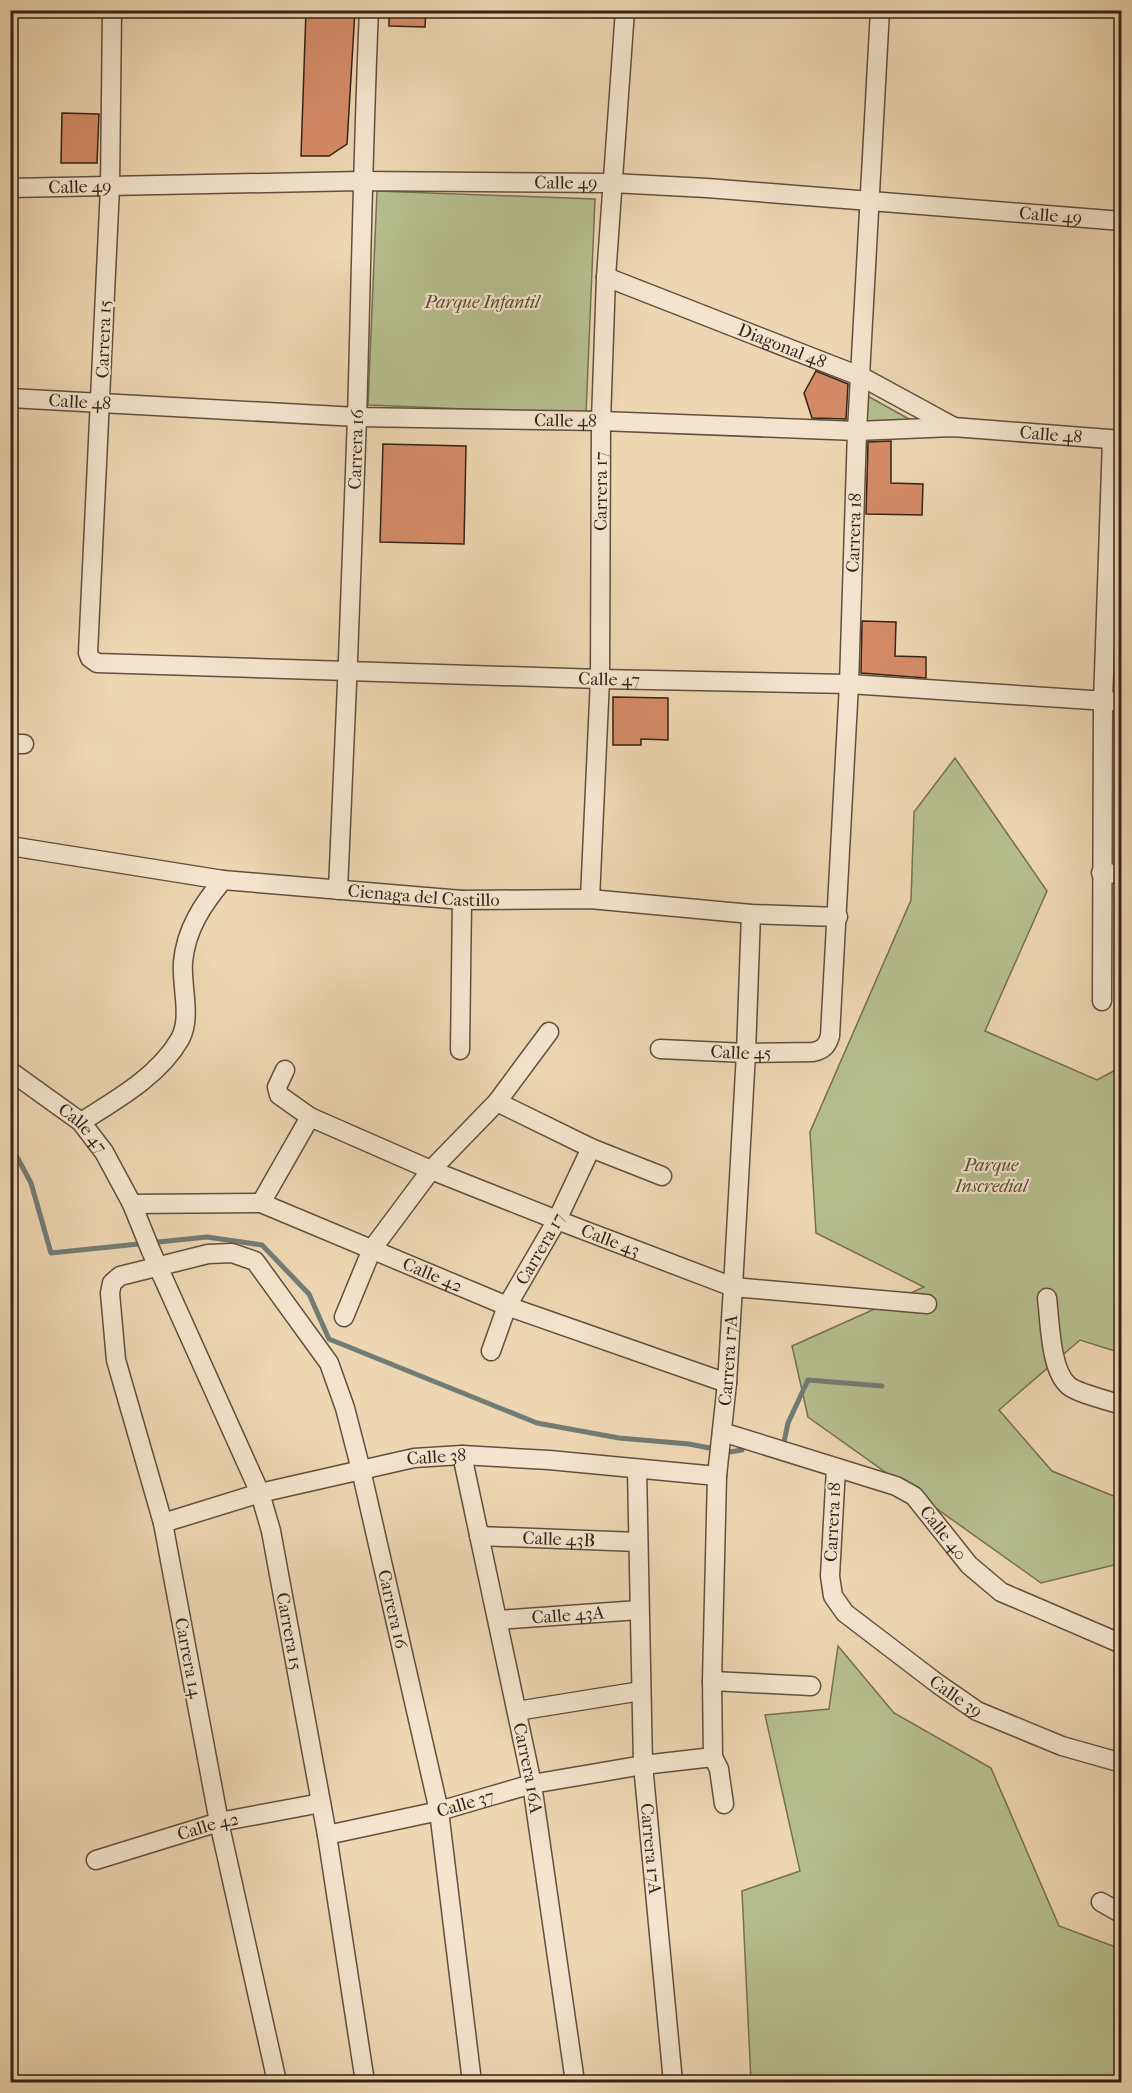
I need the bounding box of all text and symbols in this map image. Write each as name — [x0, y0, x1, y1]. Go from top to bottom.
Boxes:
street label: Calle 49 — [534, 172, 598, 193]
street label: Calle 49 — [48, 175, 112, 198]
street label: Calle 49 — [1018, 202, 1083, 228]
park label: Parque Infantil — [424, 292, 542, 313]
street label: Carrera 15 — [92, 299, 116, 379]
street label: Diagonal 48 — [735, 319, 829, 373]
street label: Calle 48 — [48, 390, 112, 414]
street label: Carrera 16 — [344, 409, 368, 490]
street label: Calle 48 — [534, 409, 597, 431]
street label: Calle 48 — [1019, 422, 1083, 447]
street label: Carrera 17 — [590, 451, 611, 531]
street label: Carrera 18 — [842, 492, 866, 573]
street label: Calle 47 — [578, 668, 641, 690]
street label: Cienaga del Castillo — [347, 880, 500, 911]
street label: Calle 45 — [710, 1041, 772, 1064]
street label: Calle 47 — [54, 1099, 112, 1158]
park label: Parque Inscredial — [954, 1155, 1030, 1197]
street label: Carrera 17 — [511, 1209, 569, 1288]
street label: Calle 43 — [578, 1220, 643, 1261]
street label: Calle 42 — [399, 1253, 466, 1297]
street label: Carrera 17A — [714, 1314, 742, 1407]
street label: Calle 38 — [405, 1444, 467, 1470]
street label: Carrera 18 — [820, 1482, 846, 1562]
street label: Calle 40 — [915, 1501, 971, 1564]
street label: Calle 43B — [522, 1527, 596, 1551]
street label: Carrera 16 — [374, 1568, 412, 1651]
street label: Carrera 15 — [272, 1591, 307, 1672]
street label: Calle 43A — [531, 1602, 605, 1628]
street label: Carrera 14 — [170, 1616, 206, 1700]
street label: Calle 39 — [925, 1671, 987, 1722]
street label: Carrera 16A — [509, 1721, 547, 1815]
street label: Calle 37 — [434, 1785, 497, 1822]
street label: Carrera 17A — [636, 1802, 666, 1895]
street label: Calle 42 — [175, 1808, 240, 1845]

